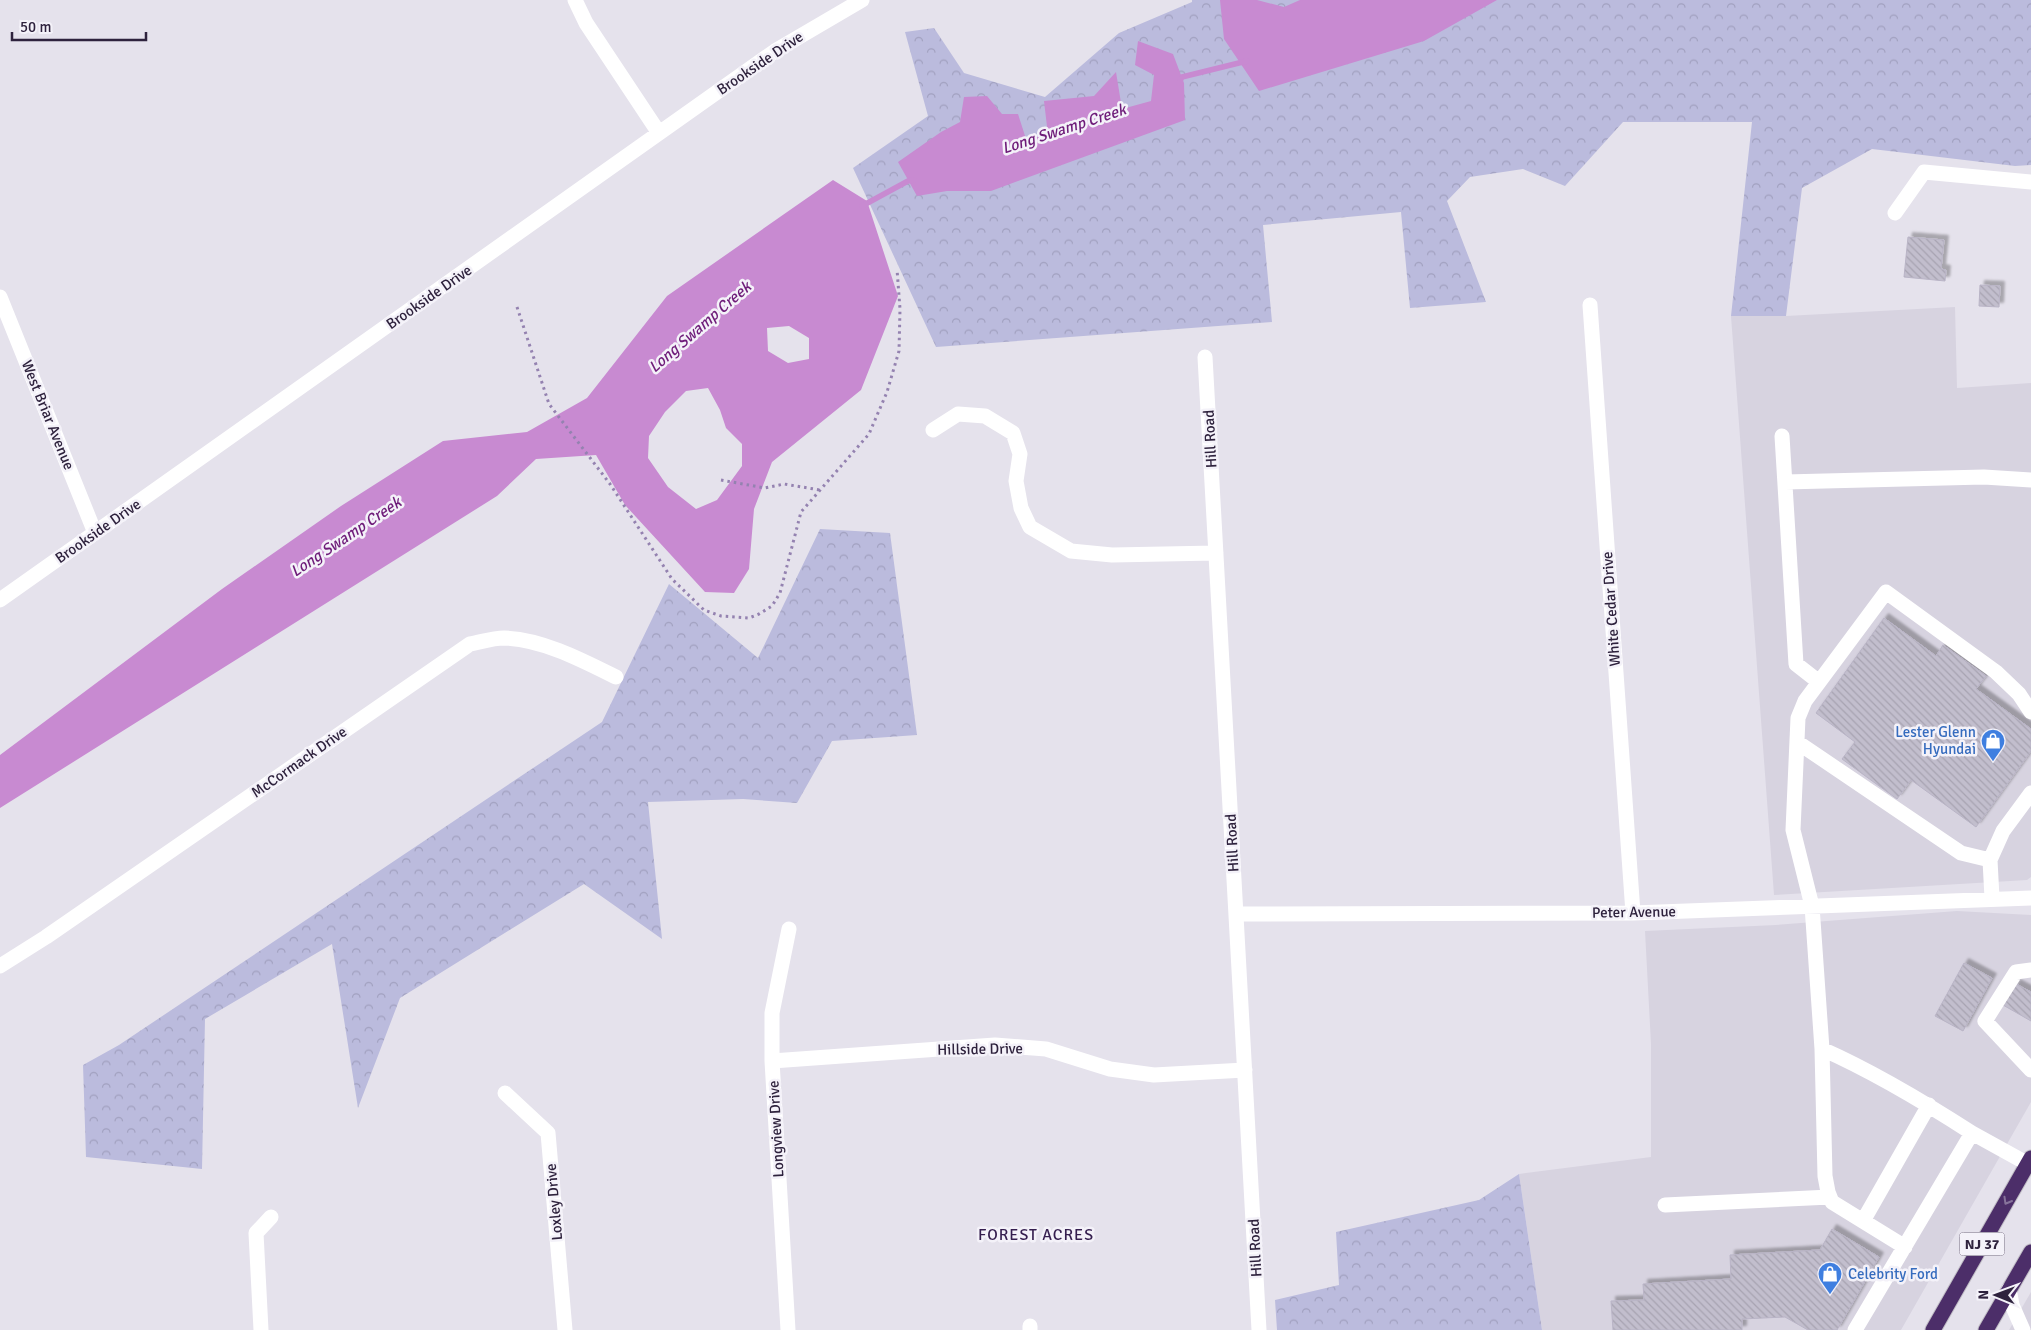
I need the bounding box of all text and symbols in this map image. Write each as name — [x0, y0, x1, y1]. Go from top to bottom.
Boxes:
scale bar — [12, 10, 146, 42]
text: 50 m — [20, 18, 51, 36]
street label: Brookside Drive — [713, 28, 807, 98]
water label: Long Swamp Creek — [999, 99, 1130, 158]
street label: Brookside Drive — [383, 261, 475, 333]
water label: Long Swamp Creek — [645, 276, 757, 377]
street label: West Briar Avenue — [18, 357, 78, 473]
street label: Hill Road — [1199, 409, 1221, 469]
water label: Long Swamp Creek — [287, 492, 407, 581]
street label: Brookside Drive — [52, 495, 144, 567]
street label: White Cedar Drive — [1598, 551, 1624, 667]
street label: McCormack Drive — [248, 722, 350, 802]
place label: Lester Glenn Hyundai — [1895, 723, 1976, 758]
shop icon: Lester Glenn Hyundai — [1980, 728, 2006, 762]
street label: Hill Road — [1221, 813, 1243, 873]
street label: Peter Avenue — [1592, 902, 1676, 922]
street label: Hillside Drive — [937, 1039, 1023, 1059]
street label: Longview Drive — [764, 1080, 788, 1178]
street label: Loxley Drive — [542, 1163, 566, 1241]
one-way arrow — [2003, 1195, 2013, 1204]
street label: Hill Road — [1244, 1218, 1266, 1278]
district label: FOREST ACRES — [978, 1225, 1094, 1245]
road number: NJ 37 — [1960, 1232, 2004, 1256]
shop icon: Celebrity Ford — [1817, 1261, 1843, 1295]
place label: Celebrity Ford — [1848, 1265, 1938, 1283]
north arrow — [1971, 1270, 2021, 1320]
text: N — [1975, 1290, 1992, 1300]

